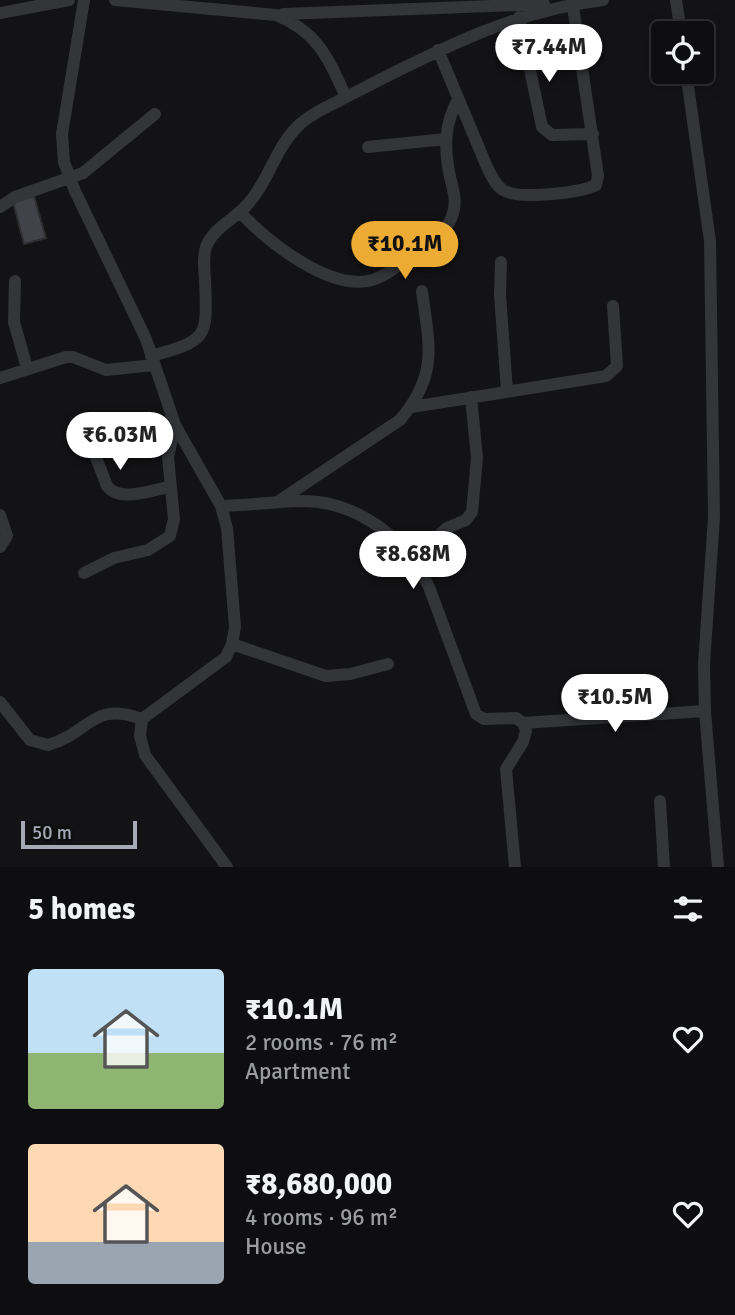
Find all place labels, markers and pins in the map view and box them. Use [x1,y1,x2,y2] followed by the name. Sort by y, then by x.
[492,24,606,84] pin: ₹7.44M
[348,222,462,281] pin: ₹10.1M
[63,412,177,472] pin: ₹6.03M
[356,532,470,591] pin: ₹8.68M
[558,674,672,734] pin: ₹10.5M

